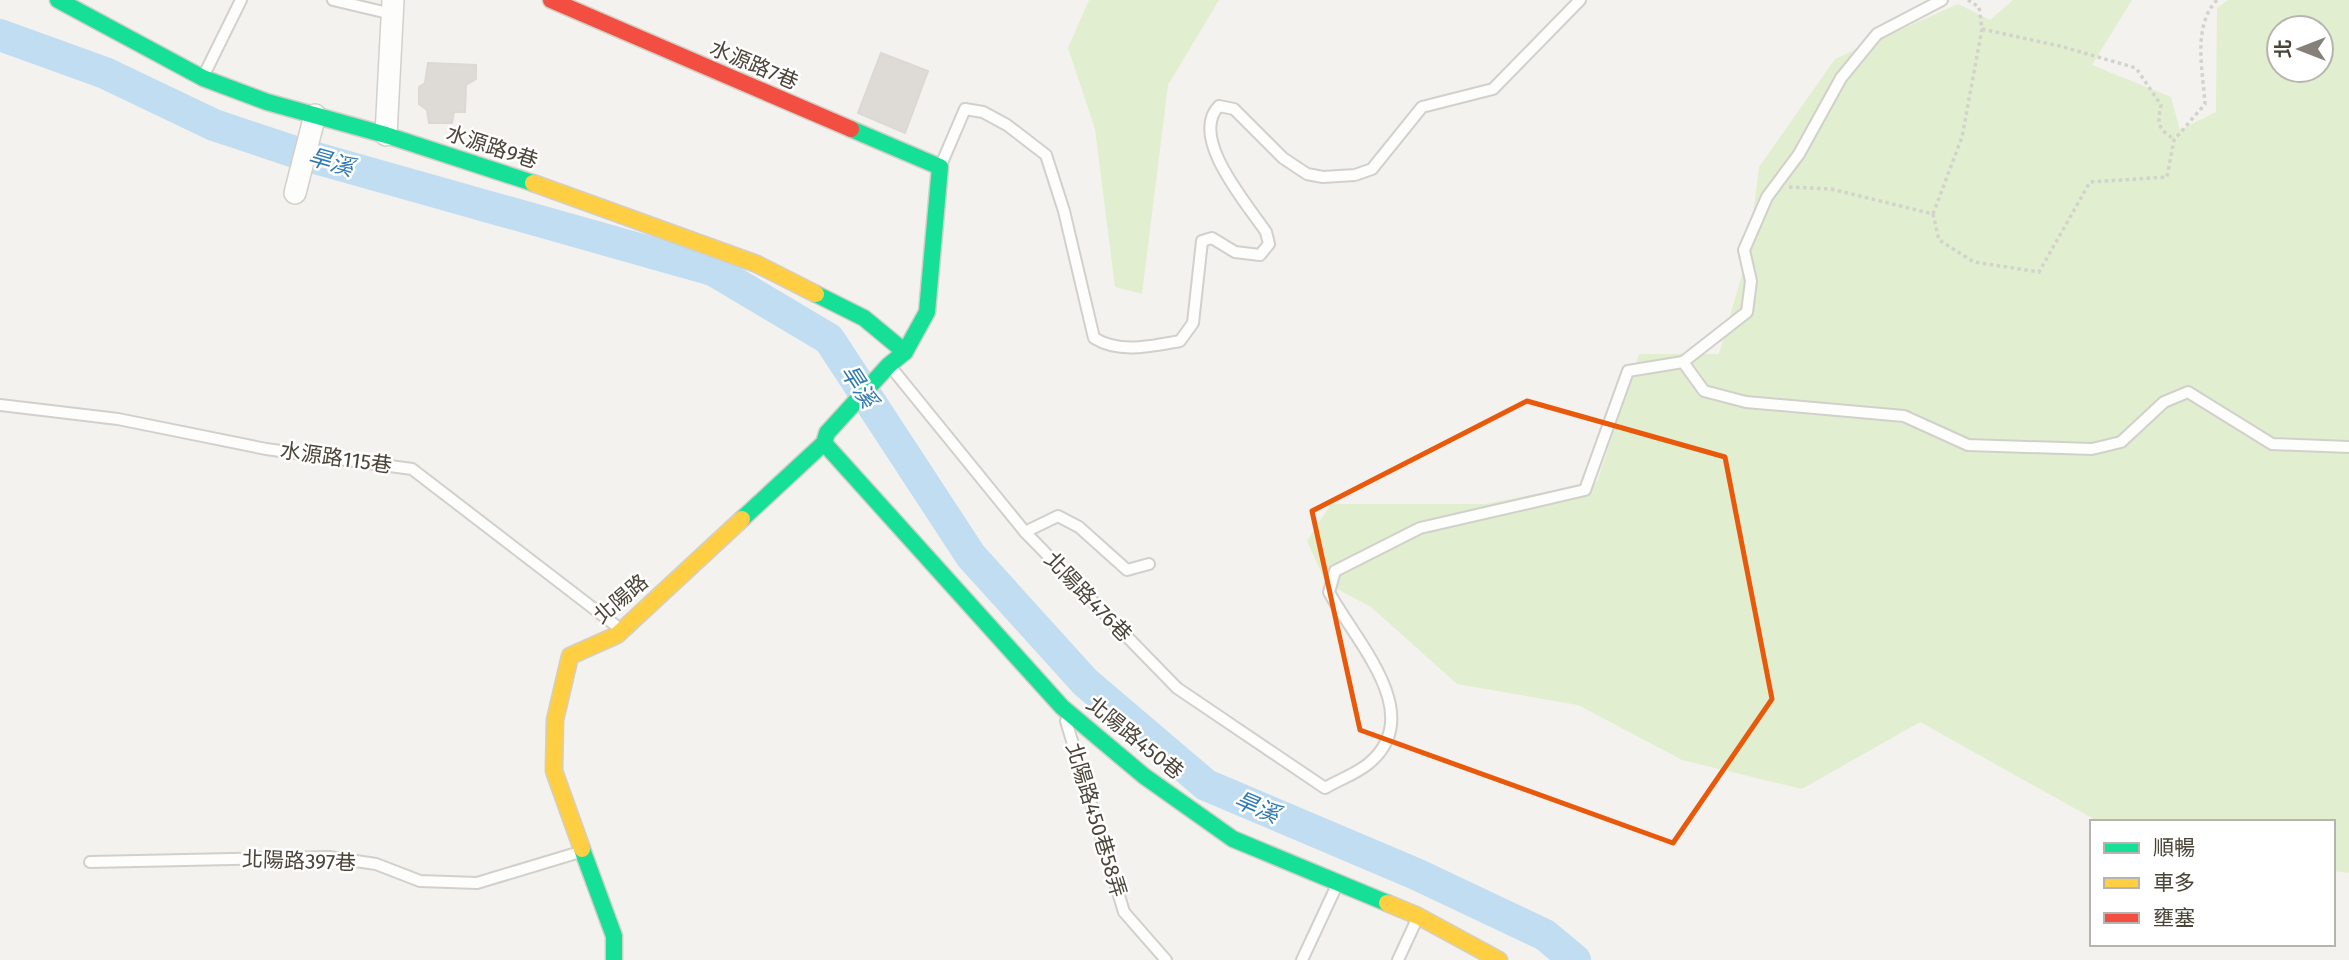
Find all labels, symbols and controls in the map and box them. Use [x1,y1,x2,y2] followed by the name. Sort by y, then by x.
[2265,14,2335,84] north arrow
[706,35,802,95] street label: 水源路7巷
[2272,39,2295,59] text: 北
[443,120,541,174] street label: 水源路9巷
[305,142,360,183] water label: 旱溪
[835,359,885,415] water label: 旱溪
[279,437,393,479] street label: 水源路115巷
[1039,547,1137,647] street label: 北陽路476巷
[589,569,653,629] street label: 北陽路
[1081,691,1189,785] street label: 北陽路450巷
[1060,740,1132,900] street label: 北陽路450巷58弄
[1230,785,1286,830] water label: 旱溪
[2090,820,2335,946] legend
[2153,835,2195,861] text: 順暢
[241,846,357,876] street label: 北陽路397巷
[2153,870,2195,896] text: 車多
[2153,905,2195,931] text: 壅塞

